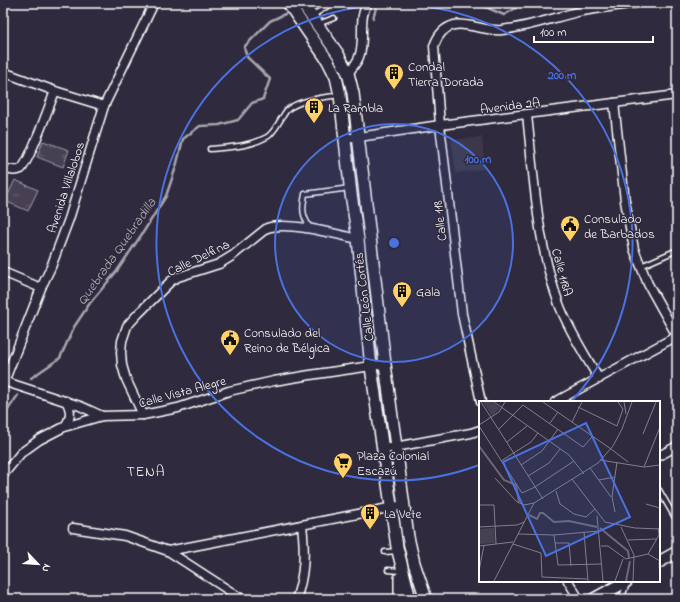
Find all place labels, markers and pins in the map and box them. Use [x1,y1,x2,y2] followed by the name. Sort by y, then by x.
[408,58,484,92] place label: Condal Tierra Dorada
[383,62,405,90] building icon: Condal Tierra Dorada
[303,96,325,124] building icon: La Rambla
[328,99,383,118] place label: La Rambla
[584,210,655,244] place label: Consulado de Barbados
[559,214,581,242] public building icon: Consulado de Barbados
[387,236,401,250] centre of rings
[391,280,413,308] building icon: Gala
[416,283,440,302] place label: Gala
[244,324,330,359] place label: Consulado del Reino de Bélgica
[219,328,241,356] public building icon: Consulado del Reino de Bélgica
[357,447,429,481] place label: Plaza Colonial Escazú
[332,451,354,479] supermarket icon: Plaza Colonial Escazú
[359,502,381,530] building icon: La Vete
[384,505,421,524] place label: La Vete

